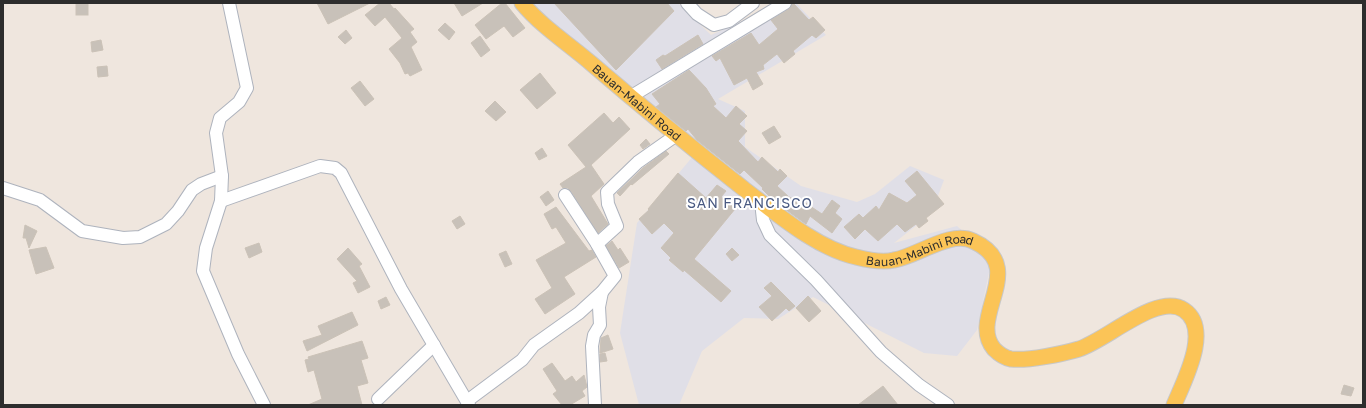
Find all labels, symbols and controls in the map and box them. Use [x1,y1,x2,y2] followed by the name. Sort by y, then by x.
[590,60,685,143] street label: Bauan-Mabini Road
[687,194,813,211] district label: SAN FRANCISCO
[865,231,976,269] street label: Bauan-Mabini Road

